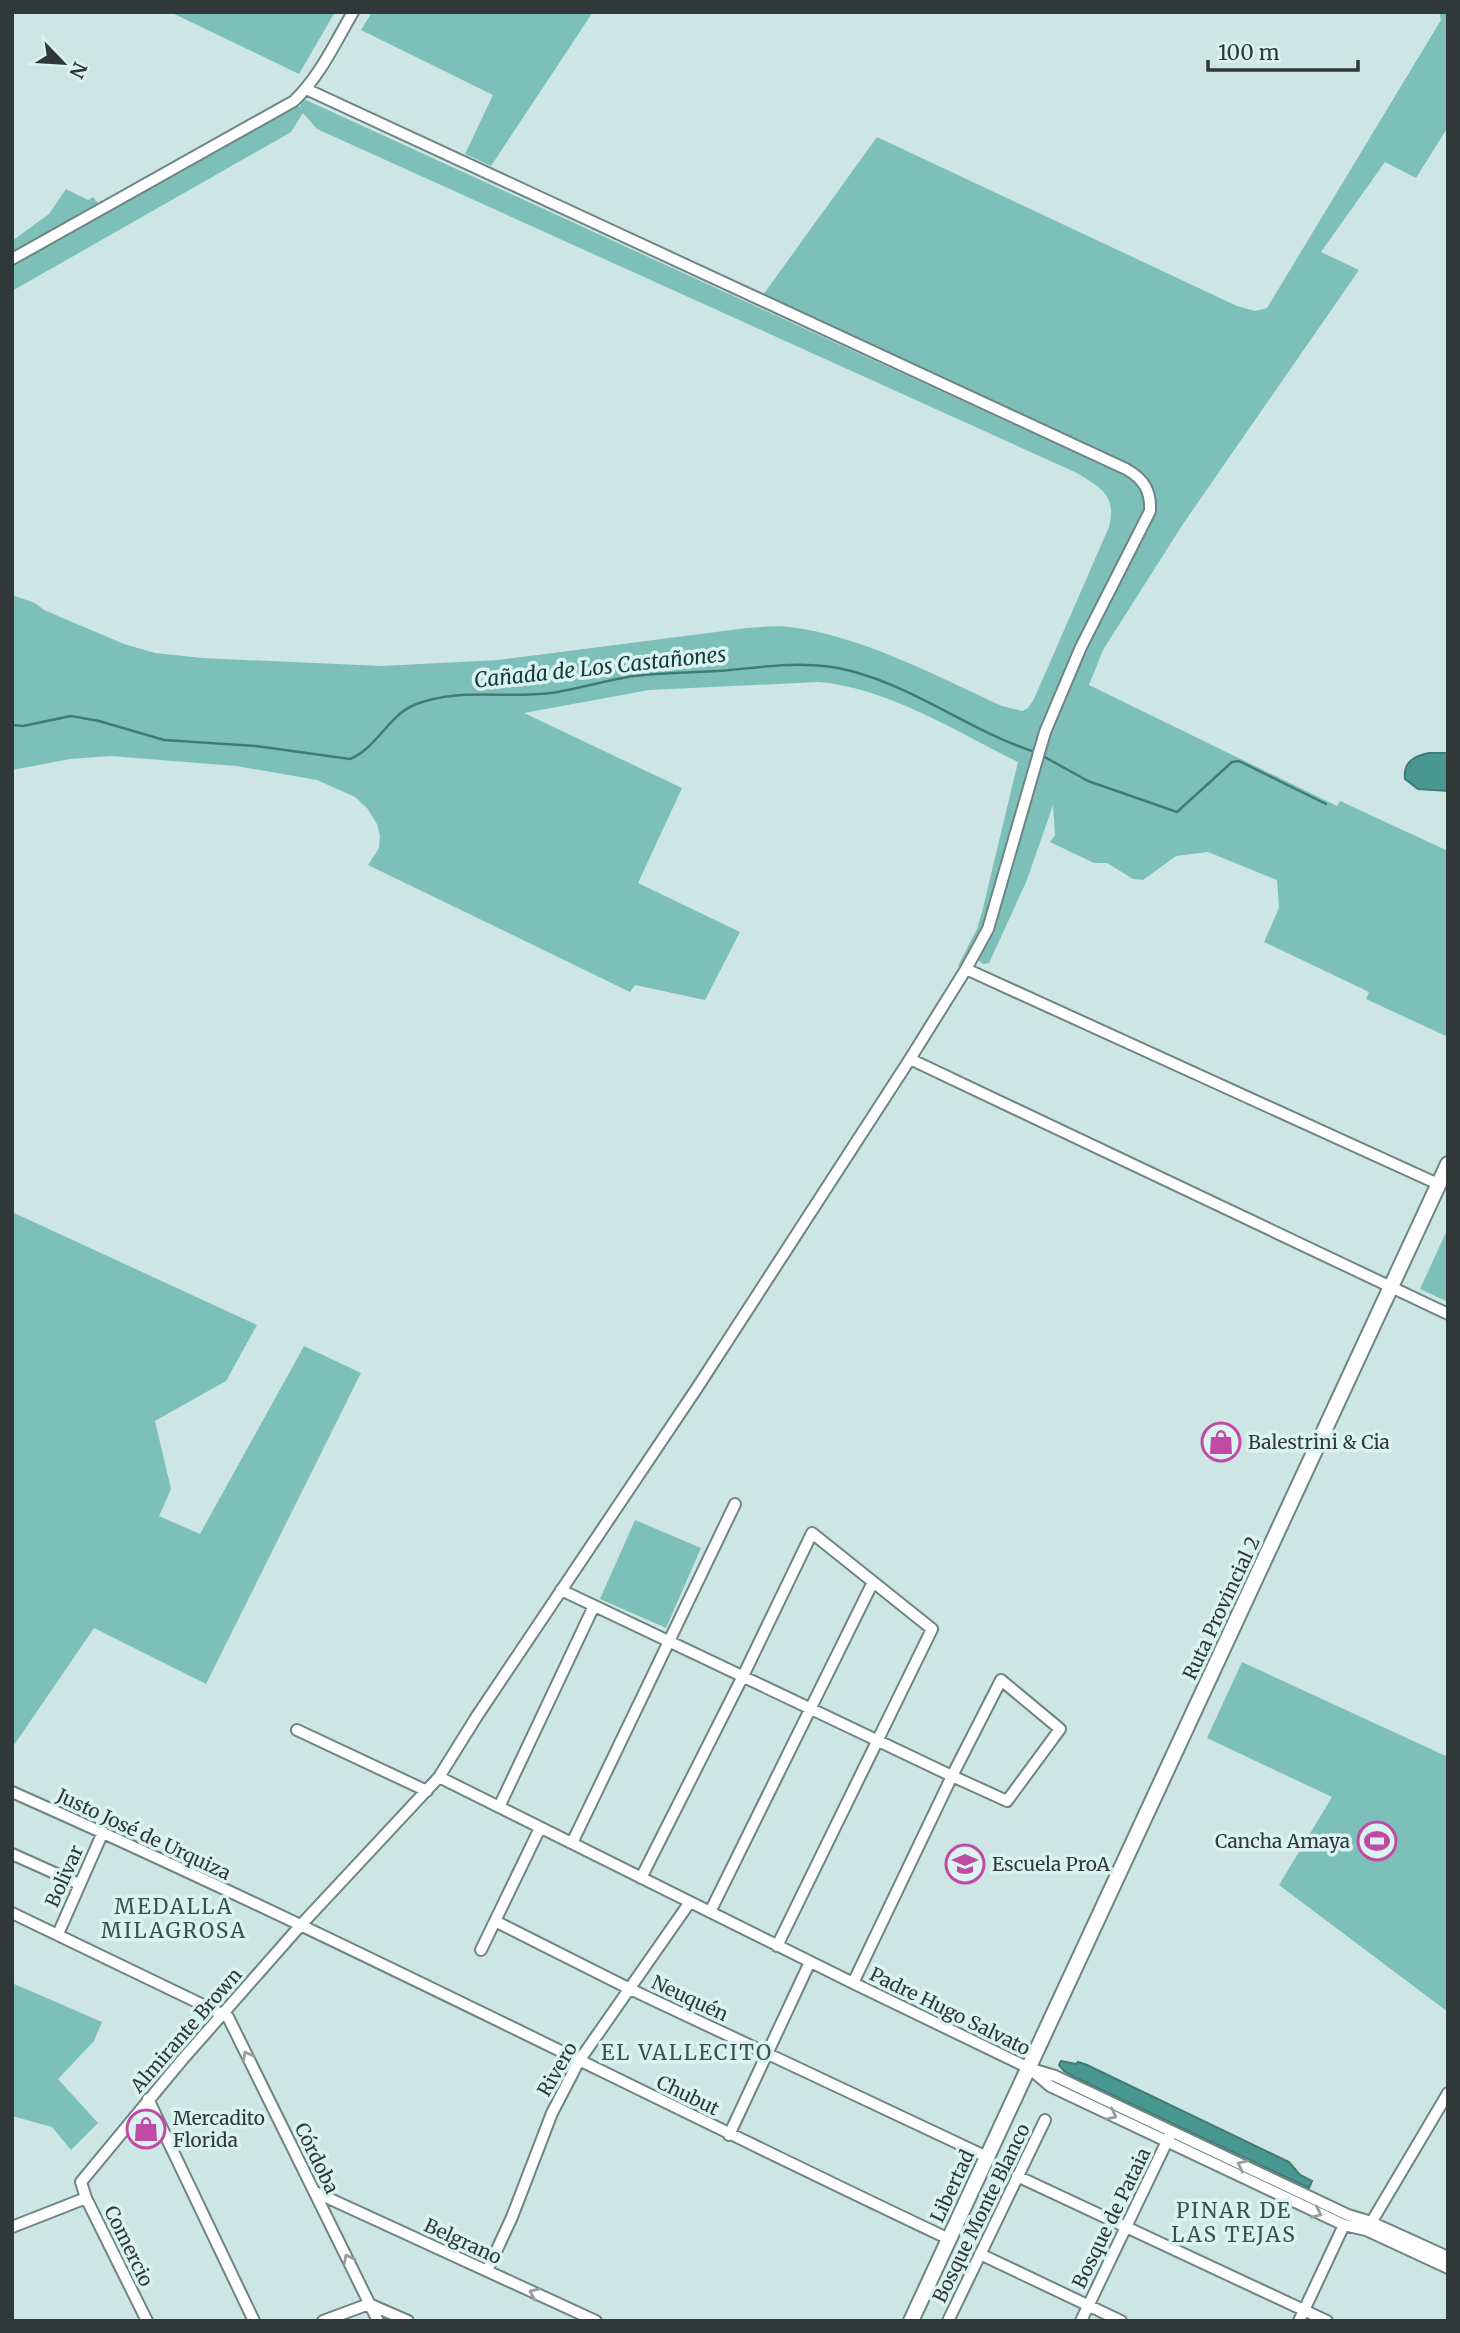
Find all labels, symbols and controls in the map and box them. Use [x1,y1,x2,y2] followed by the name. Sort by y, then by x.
[28,28,98,98] north arrow
[1208,28,1358,72] scale bar
[1218,39,1280,66] text: 100 m
[64,58,92,82] text: N
[473,640,728,694] water label: Cañada de Los Castañones
[1200,1421,1242,1463] shop icon: Balestrini & Cia
[1248,1430,1390,1454] place label: Balestrini & Cia
[1177,1533,1265,1683] street label: Ruta Provincial 2
[52,1783,235,1885] street label: Justo José de Urquiza
[1356,1820,1398,1862] sports icon: Cancha Amaya
[1215,1829,1350,1853] place label: Cancha Amaya
[40,1841,88,1911] street label: Bolivar
[944,1843,986,1885] school or university icon: Escuela ProA
[992,1852,1111,1876] place label: Escuela ProA
[101,1893,247,1944] district label: MEDALLA MILAGROSA
[125,1962,247,2098] street label: Almirante Brown
[866,1962,1034,2060] street label: Padre Hugo Salvato
[648,1970,733,2026] street label: Neuquén
[532,2038,582,2100] street label: Rivero
[601,2039,773,2066] district label: EL VALLECITO
[241,2050,255,2063] one-way arrow
[653,2070,724,2121] street label: Chubut
[173,2106,265,2152] place label: Mercadito Florida
[1105,2107,1117,2121] one-way arrow
[125,2108,167,2150] shop icon: Mercadito Florida
[290,2119,344,2197] street label: Córdoba
[927,2119,1035,2307] street label: Bosque Monte Blanco
[1067,2144,1155,2292] street label: Bosque de Pataia
[925,2146,979,2226] street label: Libertad
[1237,2159,1249,2173] one-way arrow
[1171,2197,1297,2248] district label: PINAR DE LAS TEJAS
[99,2202,159,2290] street label: Comercio
[1310,2204,1323,2218] one-way arrow
[420,2213,506,2269] street label: Belgrano
[342,2254,356,2266] one-way arrow
[529,2287,541,2301] one-way arrow

